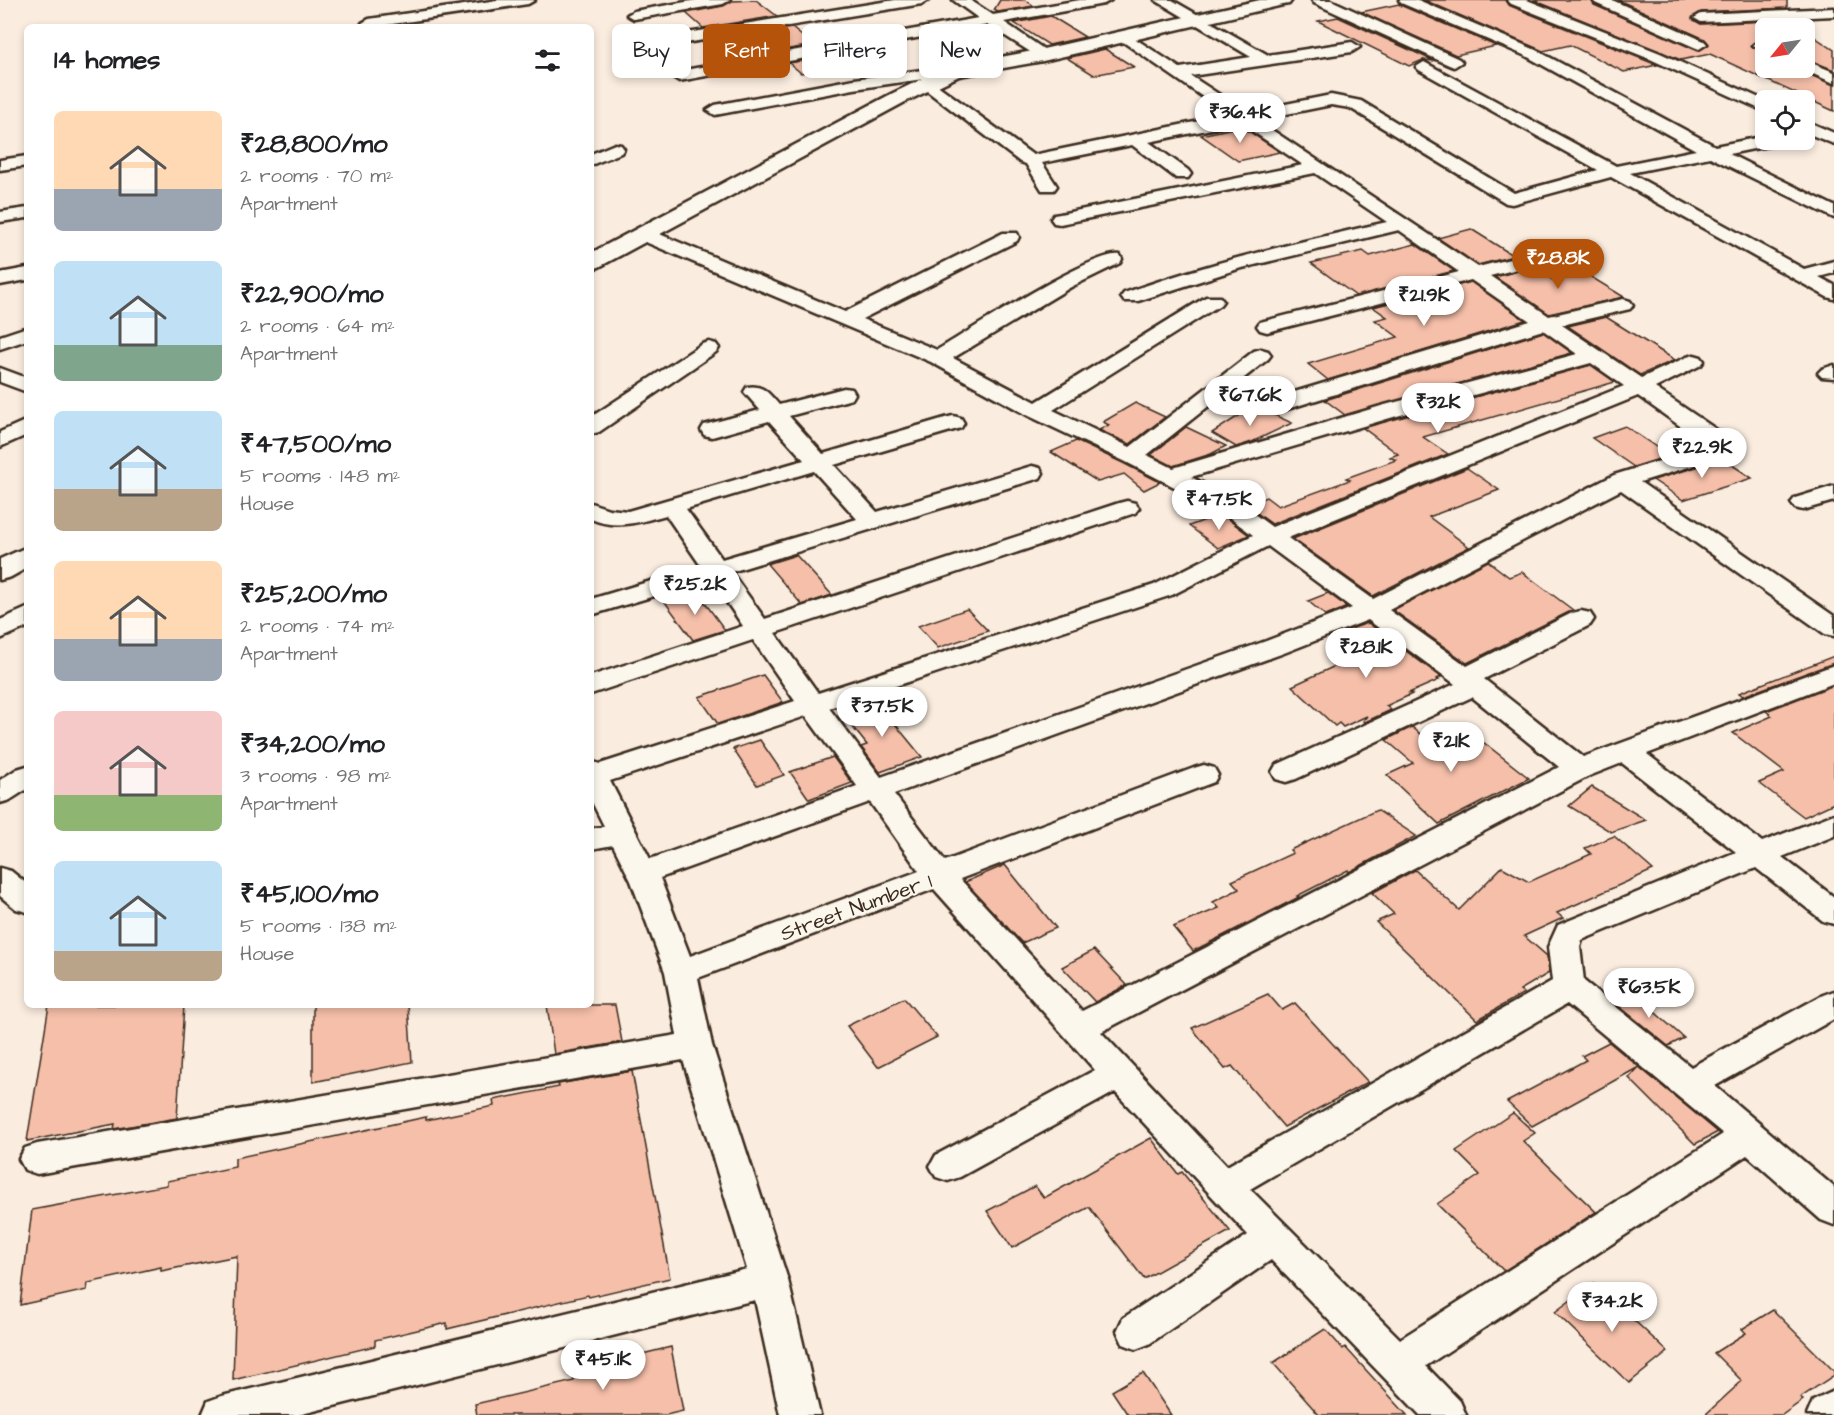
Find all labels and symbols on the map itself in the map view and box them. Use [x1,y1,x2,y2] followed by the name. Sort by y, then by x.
[1755,18,1815,78] north arrow
[1191,93,1289,144] pin: ₹36.4K
[1509,239,1607,290] pin: ₹28.8K
[1375,276,1473,327] pin: ₹21.9K
[1201,376,1299,427] pin: ₹67.6K
[1402,383,1474,434] pin: ₹32K
[1653,428,1751,479] pin: ₹22.9K
[1170,480,1268,531] pin: ₹47.5K
[646,565,744,616] pin: ₹25.2K
[1317,628,1415,679] pin: ₹28.1K
[833,687,931,738] pin: ₹37.5K
[1415,722,1487,773] pin: ₹21K
[776,867,936,948] street label: Street Number 1
[1600,968,1698,1019] pin: ₹63.5K
[1563,1282,1661,1333] pin: ₹34.2K
[554,1340,652,1391] pin: ₹45.1K

